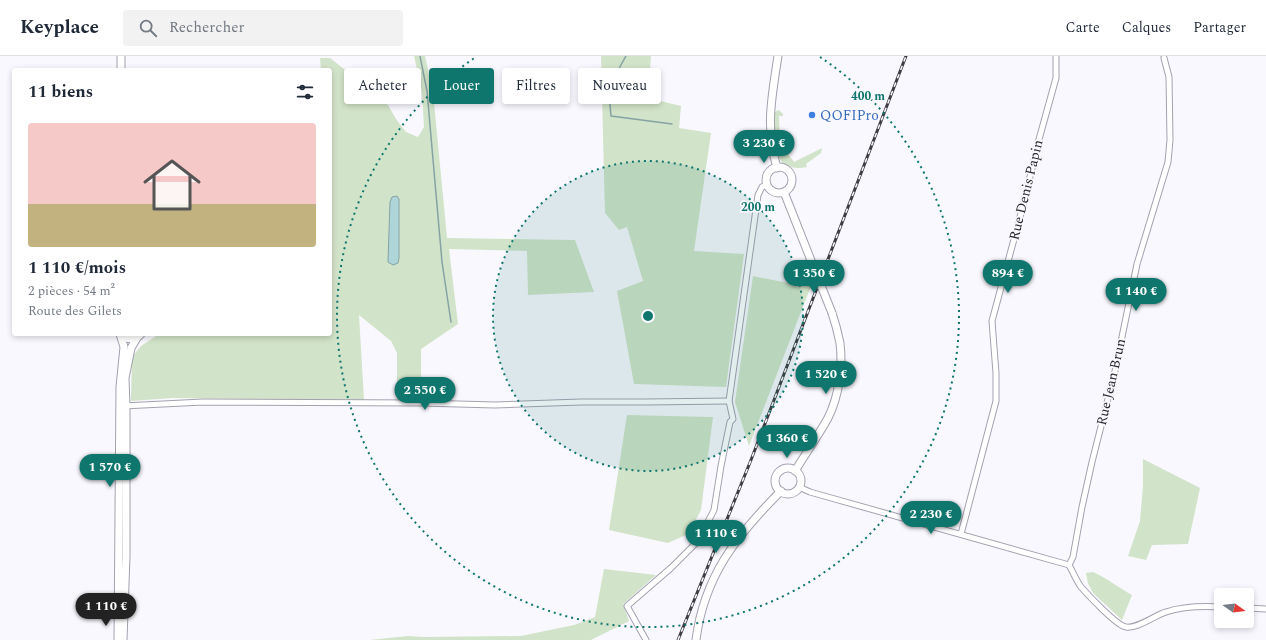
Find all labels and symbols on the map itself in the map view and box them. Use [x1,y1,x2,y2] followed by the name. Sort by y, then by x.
[851,87,885,106] text: 400 m
[820,105,879,126] place label: QOFIPro
[807,110,817,120] marker: QOFIPro
[727,130,801,164] pin: 3 230 €
[1003,137,1049,243] street label: Rue Denis Papin
[741,198,775,217] text: 200 m
[777,260,851,294] pin: 1 350 €
[980,260,1036,294] pin: 894 €
[1099,278,1173,312] pin: 1 140 €
[641,309,655,323] centre of rings
[1091,336,1131,428] street label: Rue Jean Brun
[789,361,863,395] pin: 1 520 €
[388,377,462,411] pin: 2 550 €
[750,425,824,459] pin: 1 360 €
[73,454,147,488] pin: 1 570 €
[894,501,968,535] pin: 2 230 €
[679,520,753,554] pin: 1 110 €
[1214,588,1254,628] north arrow
[69,593,143,627] pin: 1 110 €

